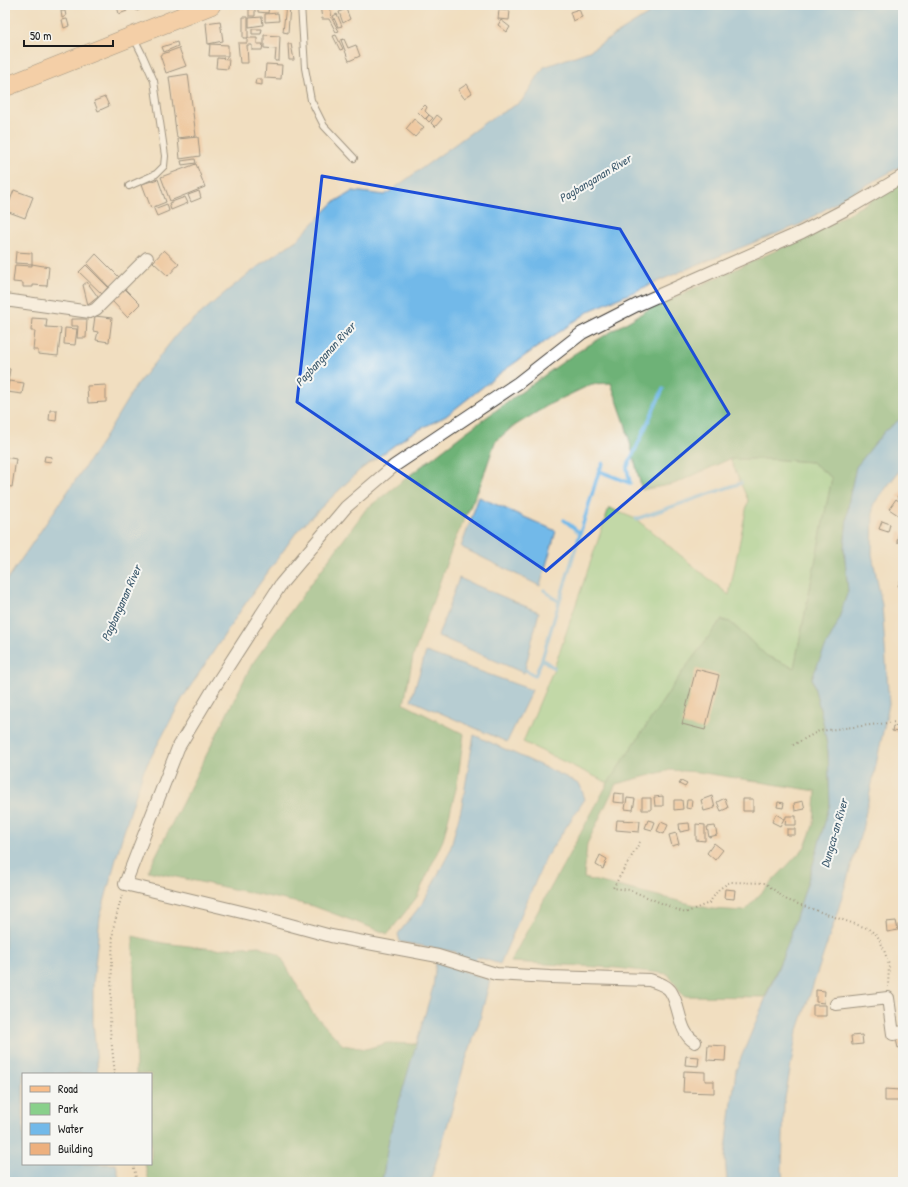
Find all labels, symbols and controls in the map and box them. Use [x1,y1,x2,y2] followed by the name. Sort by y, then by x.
[24,22,113,48] scale bar
[30,27,51,44] text: 50 m
[556,149,636,206] water label: Pagbanganan River
[291,317,360,390] water label: Pagbanganan River
[97,561,146,644] water label: Pagbanganan River
[816,795,852,869] water label: Dungca-an River
[22,1073,152,1165] legend
[58,1080,78,1097] text: Road
[58,1100,78,1117] text: Park
[58,1120,84,1137] text: Water
[58,1140,93,1157] text: Building

